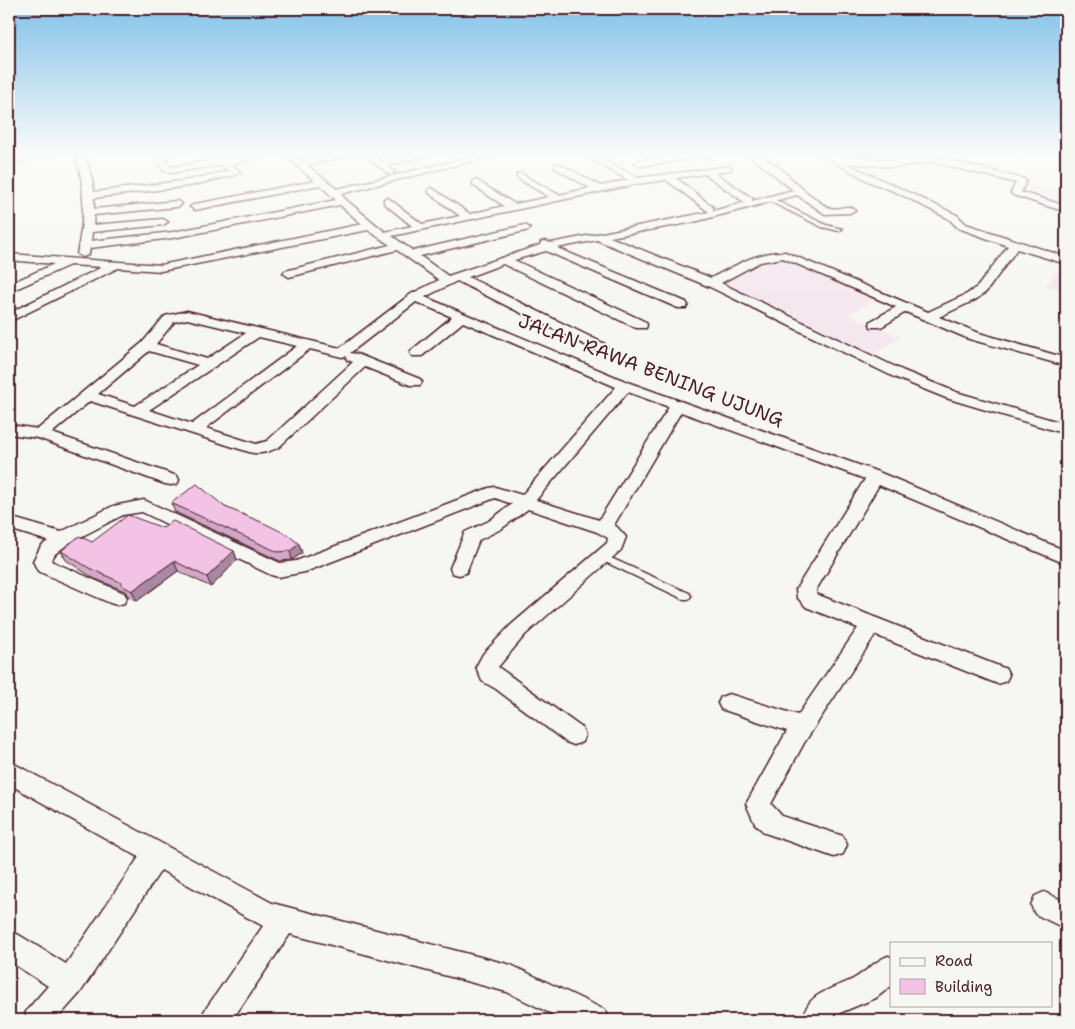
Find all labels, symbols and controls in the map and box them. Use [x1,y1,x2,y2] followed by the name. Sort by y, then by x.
[515,308,787,432] street label: JALAN RAWA BENING UJUNG
[890,942,1052,1006] legend
[935,951,973,971] text: Road
[935,977,992,997] text: Building

